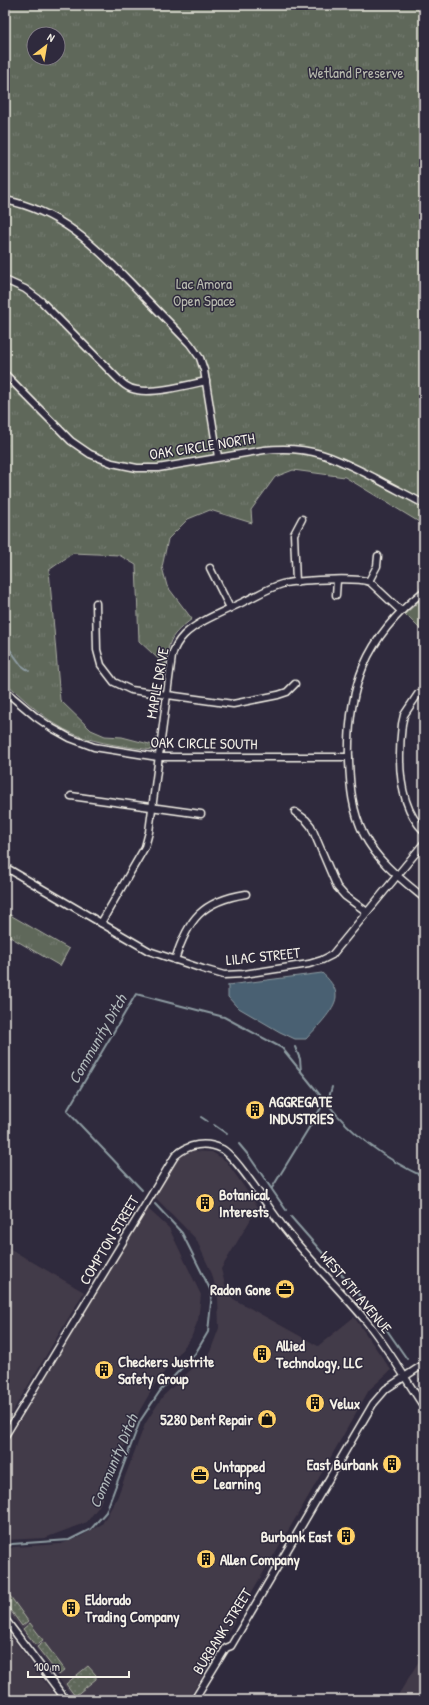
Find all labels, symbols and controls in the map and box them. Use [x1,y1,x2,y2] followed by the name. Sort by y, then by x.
[26,26,66,66] north arrow
[45,30,57,45] text: N
[309,62,403,83] park label: Wetland Preserve
[173,273,235,311] park label: Lac Amora Open Space
[148,427,256,465] street label: OAK CIRCLE NORTH
[140,646,174,720] street label: MAPLE DRIVE
[150,732,258,754] street label: OAK CIRCLE SOUTH
[225,942,302,970] street label: LILAC STREET
[63,989,132,1088] water label: Community Ditch
[269,1091,334,1129] place label: AGGREGATE INDUSTRIES
[244,1099,266,1121] building icon: AGGREGATE INDUSTRIES
[219,1184,271,1222] place label: Botanical Interests
[74,1191,144,1288] street label: COMPTON STREET
[194,1192,216,1214] building icon: Botanical Interests
[315,1246,397,1338] street label: WEST 6TH AVENUE
[274,1278,296,1300] office icon: Radon Gone
[210,1279,271,1300] place label: Radon Gone
[275,1335,363,1374] place label: Allied Technology, LLC
[251,1343,273,1365] building icon: Allied Technology, LLC
[118,1351,214,1390] place label: Checkers Justrite Safety Group
[93,1359,115,1381] building icon: Checkers Justrite Safety Group
[304,1392,326,1414] building icon: Velux
[329,1393,360,1414] place label: Velux
[256,1408,278,1430] shop icon: 5280 Dent Repair
[160,1409,253,1431] place label: 5280 Dent Repair
[83,1410,143,1511] water label: Community Ditch
[381,1453,403,1475] building icon: East Burbank
[307,1454,379,1475] place label: East Burbank
[214,1456,265,1495] place label: Untapped Learning
[189,1464,211,1486] office icon: Untapped Learning
[335,1525,357,1547] building icon: Burbank East
[261,1526,333,1547] place label: Burbank East
[195,1548,217,1570] building icon: Allen Company
[220,1549,301,1571] place label: Allen Company
[187,1583,257,1678] street label: BURBANK STREET
[84,1589,180,1628] place label: Eldorado Trading Company
[60,1597,82,1619] building icon: Eldorado Trading Company
[28,1653,129,1679] scale bar
[34,1658,60,1675] text: 100 m

